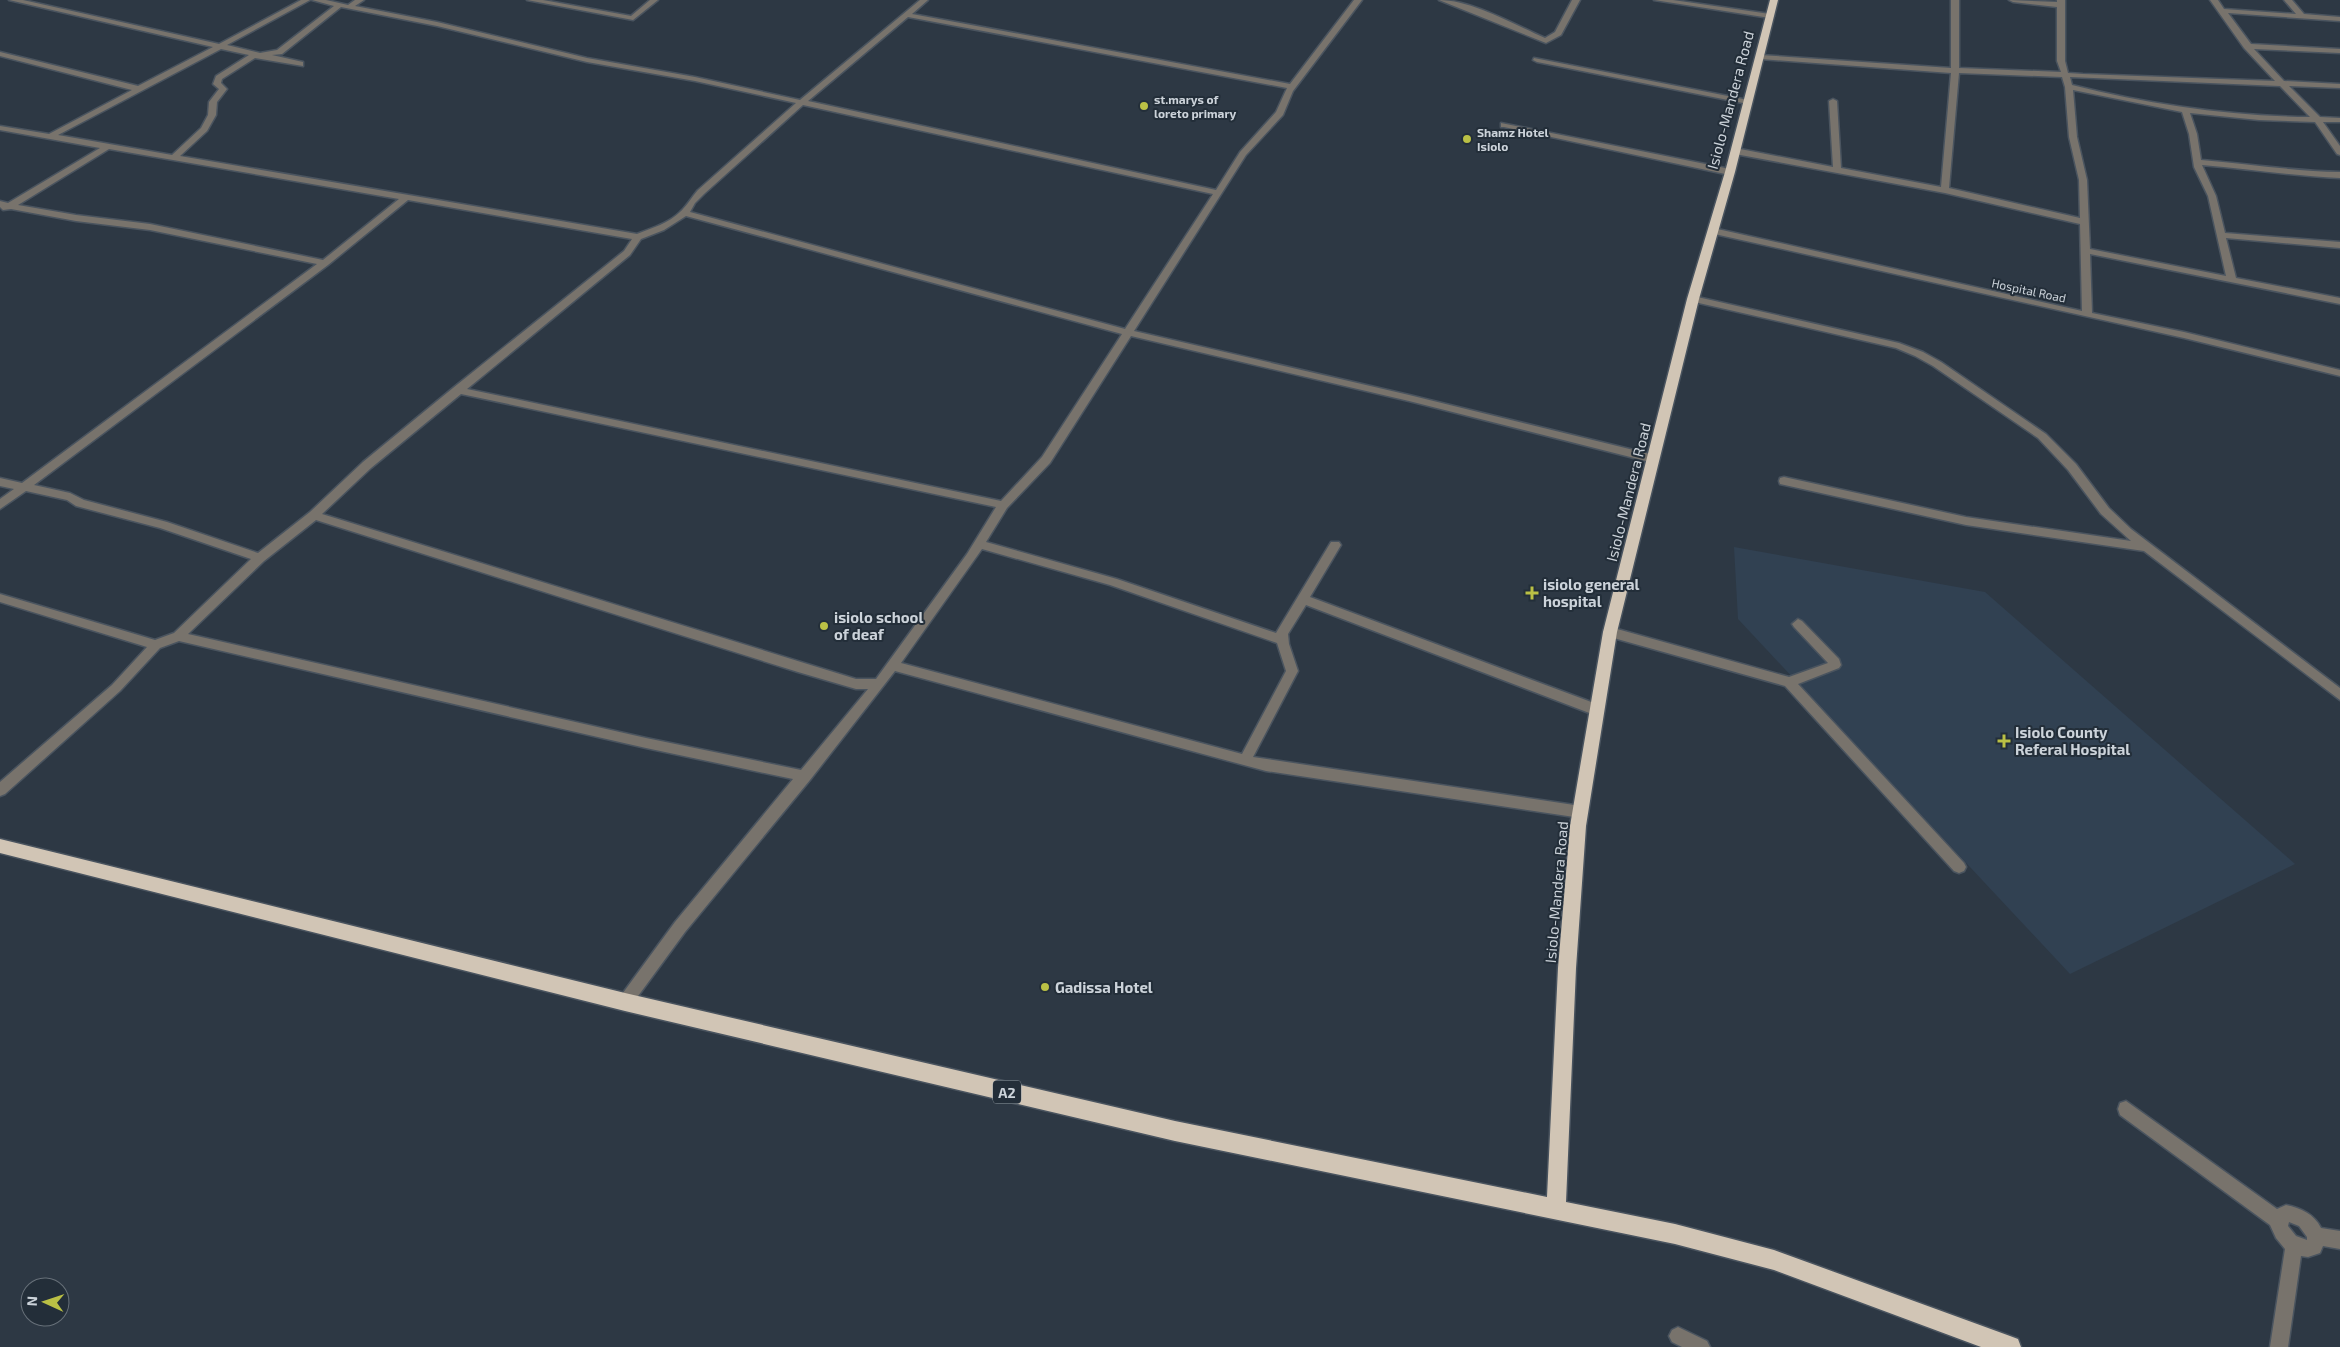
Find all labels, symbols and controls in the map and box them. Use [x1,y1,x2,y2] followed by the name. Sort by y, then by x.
[1703,29,1757,171] street label: Isiolo-Mandera Road
[1154,92,1237,121] place label: st.marys of loreto primary
[1138,100,1150,112] marker: st.marys of loreto primary
[1477,125,1549,153] place label: Shamz Hotel Isiolo
[1461,133,1473,145] marker: Shamz Hotel Isiolo
[1991,275,2067,305] street label: Hospital Road
[1602,421,1654,563] street label: Isiolo-Mandera Road
[1543,575,1640,610] place label: isiolo general hospital
[1525,586,1539,600] marker: isiolo general hospital
[834,608,923,643] place label: isiolo school of deaf
[818,620,830,632] marker: isiolo school of deaf
[2015,723,2130,758] place label: Isiolo County Referal Hospital
[1997,734,2011,748] marker: Isiolo County Referal Hospital
[1541,820,1571,964] street label: Isiolo-Mandera Road
[1055,978,1153,996] place label: Gadissa Hotel
[1039,981,1051,993] marker: Gadissa Hotel
[993,1080,1021,1104] road number: A2
[20,1277,70,1327] north arrow
[23,1296,40,1307] text: N

